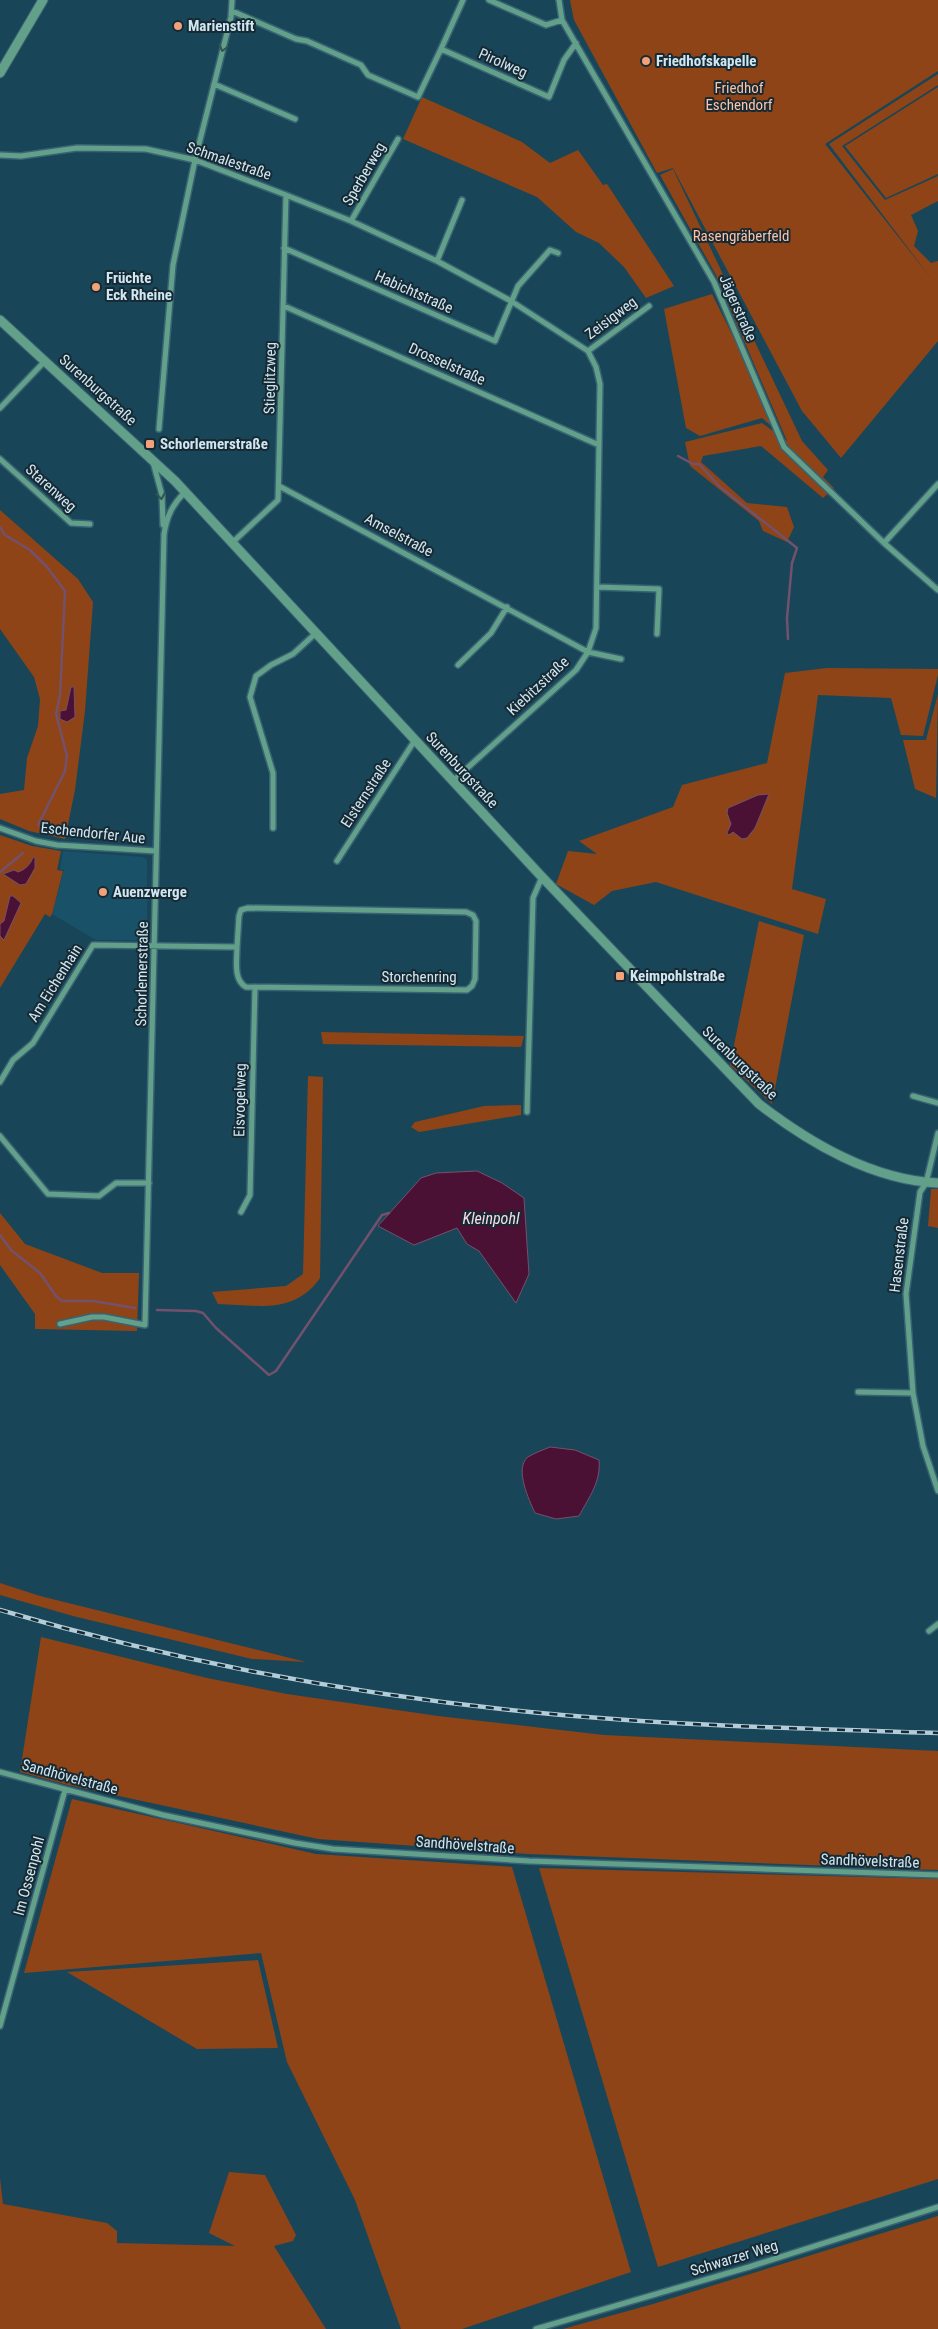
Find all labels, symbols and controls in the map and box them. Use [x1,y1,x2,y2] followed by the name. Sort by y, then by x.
[188,17,255,35] place label: Marienstift
[172,20,184,32] marker: Marienstift
[219,43,229,51] one-way arrow
[476,44,530,82] street label: Pirolweg
[656,52,756,70] place label: Friedhofskapelle
[640,55,652,67] marker: Friedhofskapelle
[705,79,773,114] park label: Friedhof Eschendorf
[184,138,274,184] street label: Schmalestraße
[339,139,389,209] street label: Sperberweg
[693,227,789,245] park label: Rasengräberfeld
[372,267,456,317] street label: Habichtstraße
[106,269,172,304] place label: Früchte Eck Rheine
[715,272,761,344] street label: Jägerstraße
[90,281,102,293] marker: Früchte Eck Rheine
[582,293,640,343] street label: Zeisigweg
[406,339,488,389] street label: Drosselstraße
[260,342,280,414] street label: Stieglitzweg
[56,351,140,429] street label: Surenburgstraße
[160,435,268,453] place label: Schorlemerstraße
[144,438,156,450] marker: Schorlemerstraße
[22,460,80,516] street label: Starenweg
[156,492,166,500] one-way arrow
[362,509,436,561] street label: Amselstraße
[503,653,573,719] street label: Kiebitzstraße
[422,728,502,812] street label: Surenburgstraße
[337,755,395,831] street label: Elsternstraße
[40,819,146,847] street label: Eschendorfer Aue
[113,883,187,901] place label: Auenzwerge
[97,886,109,898] marker: Auenzwerge
[132,921,152,1027] street label: Schorlemerstraße
[24,941,86,1025] street label: Am Eichenhain
[630,967,725,985] place label: Keimpohlstraße
[381,968,457,986] street label: Storchenring
[614,970,626,982] marker: Keimpohlstraße
[699,1023,781,1103] street label: Surenburgstraße
[230,1063,250,1137] street label: Eisvogelweg
[463,1209,520,1228] water label: Kleinpohl
[885,1217,913,1293] street label: Hasenstraße
[20,1756,120,1798] street label: Sandhövelstraße
[415,1833,515,1857] street label: Sandhövelstraße
[10,1835,48,1917] street label: Im Ossenpohl
[820,1850,920,1872] street label: Sandhövelstraße
[688,2236,780,2280] street label: Schwarzer Weg

